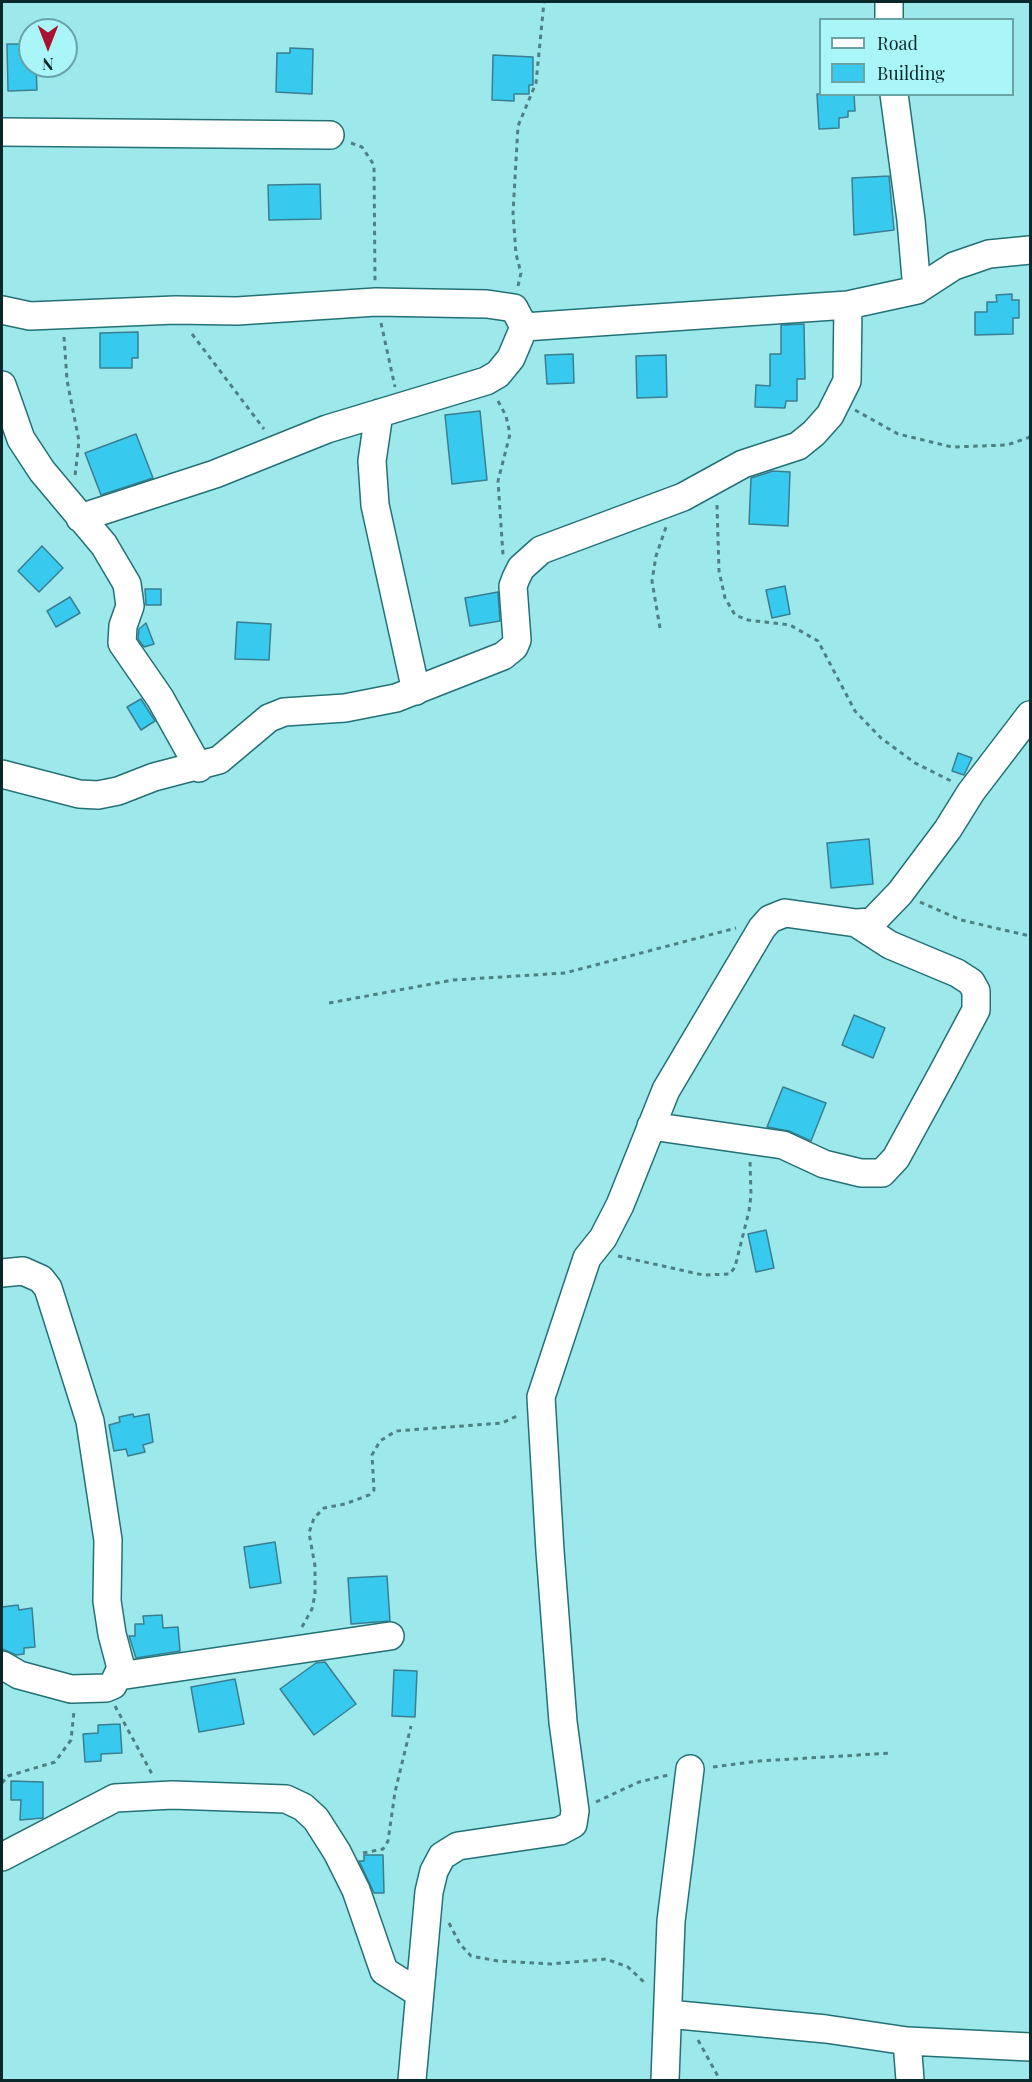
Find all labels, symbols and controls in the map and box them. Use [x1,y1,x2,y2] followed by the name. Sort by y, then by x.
[18,18,78,78] north arrow
[819,18,1014,96] legend
[877,31,918,55] text: Road
[42,54,54,75] text: N
[877,61,945,85] text: Building

